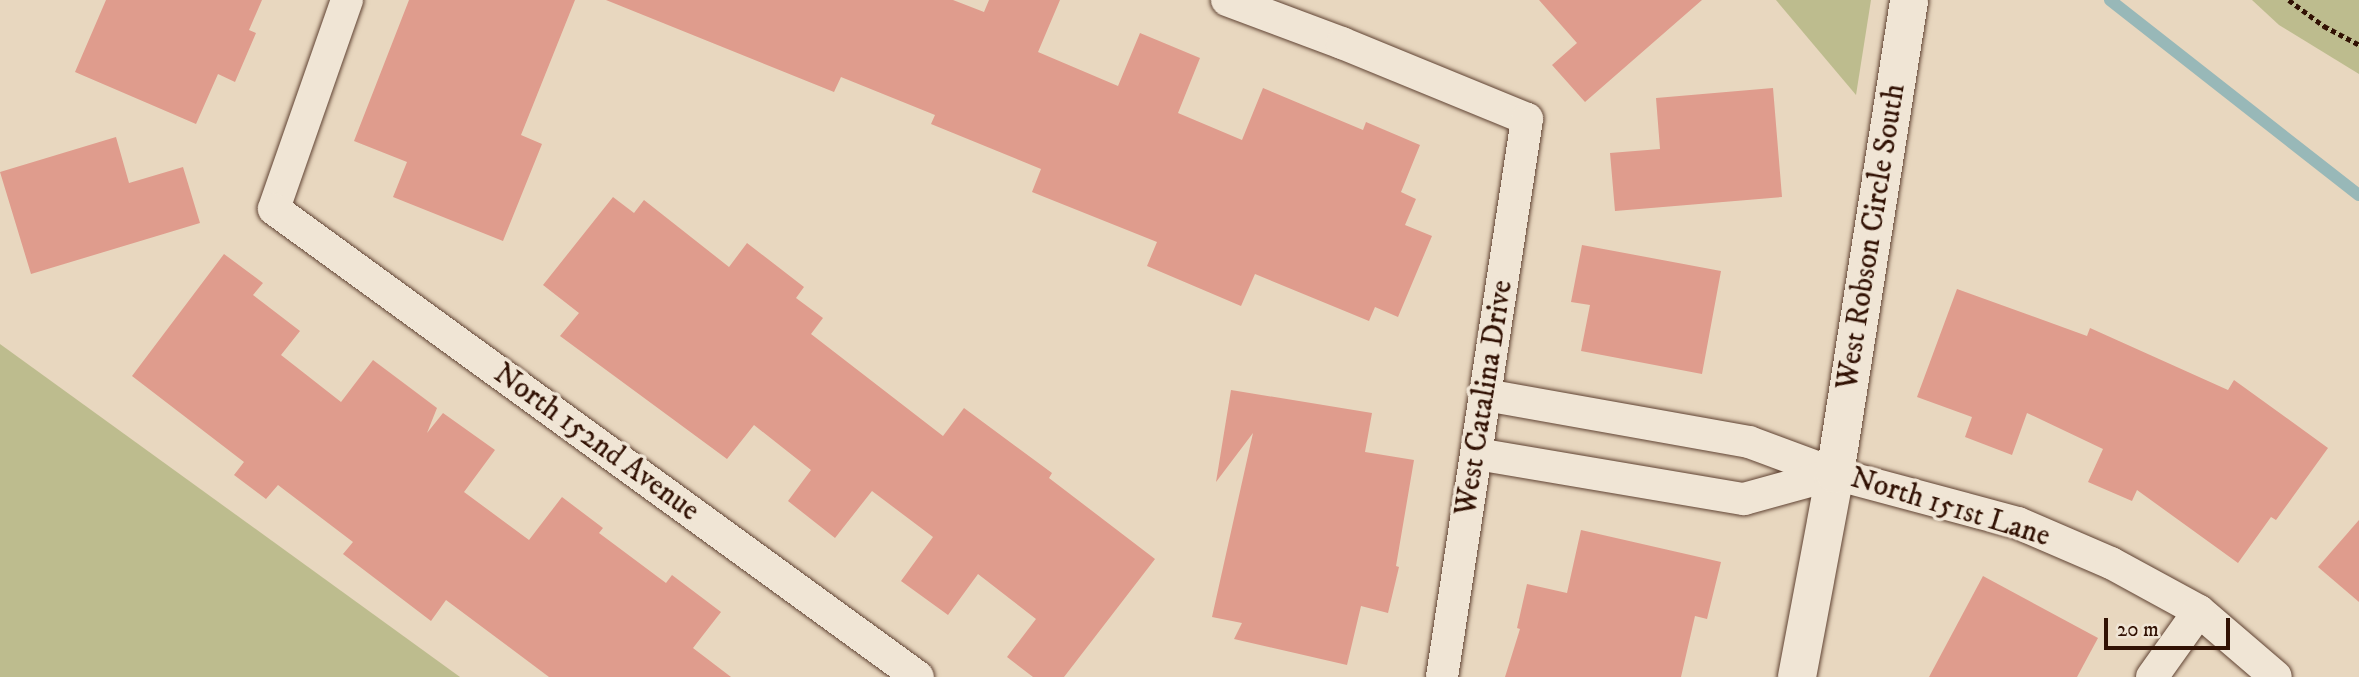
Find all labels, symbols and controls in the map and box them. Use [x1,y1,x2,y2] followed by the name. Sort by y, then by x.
[1830,82,1914,392] street label: West Robson Circle South
[1449,278,1521,518] street label: West Catalina Drive
[486,356,706,530] street label: North 152nd Avenue
[1846,461,2054,555] street label: North 151st Lane
[2107,604,2233,648] scale bar
[2117,617,2159,643] text: 20 m

